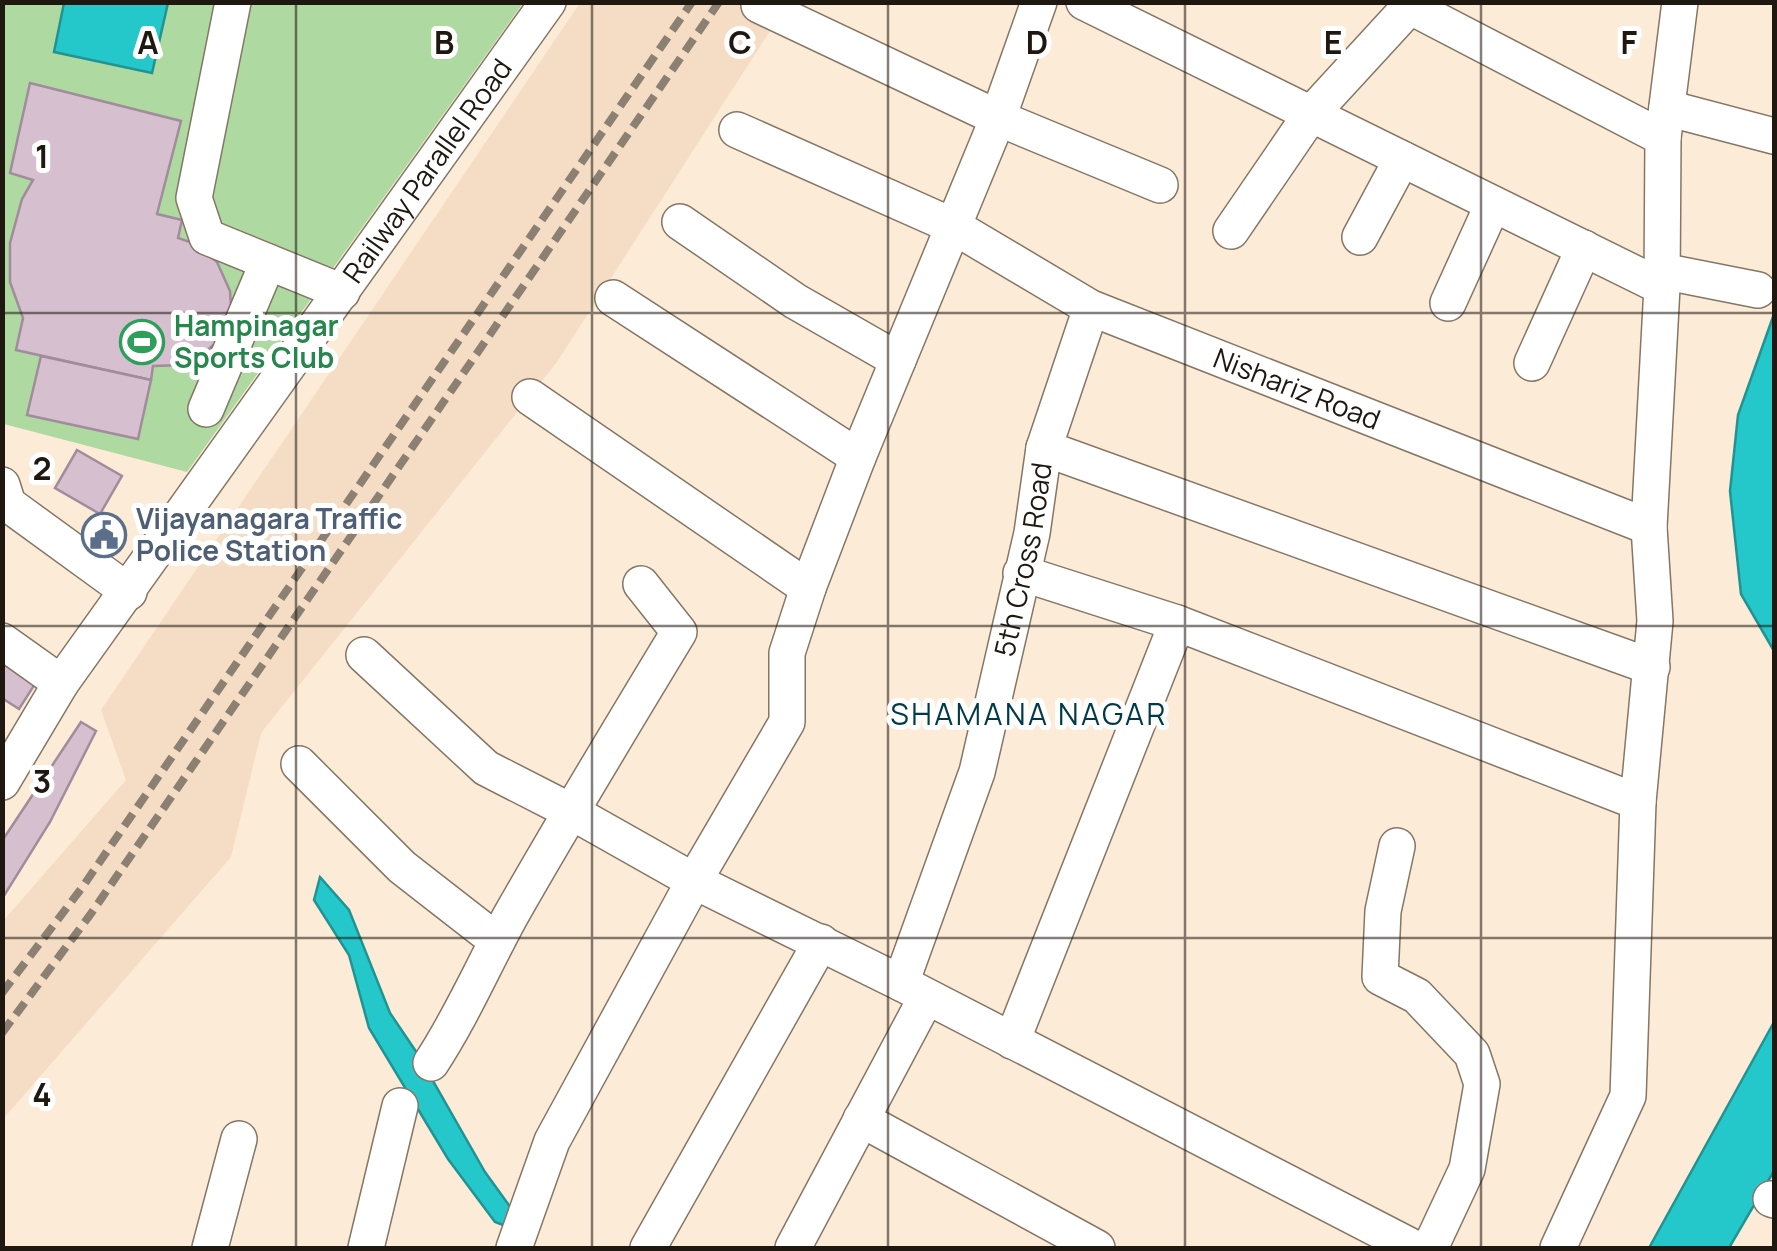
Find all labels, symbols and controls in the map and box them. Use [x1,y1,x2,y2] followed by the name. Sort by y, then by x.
[137,20,159,64] text: A
[434,20,454,64] text: B
[728,20,752,64] text: C
[1026,20,1048,64] text: D
[1324,20,1342,64] text: E
[1621,20,1638,64] text: F
[333,51,520,290] street label: Railway Parallel Road
[35,134,49,178] text: 1
[174,306,339,376] place label: Hampinagar Sports Club
[119,319,165,365] sports icon: Hampinagar Sports Club
[1208,338,1386,438] street label: Nishariz Road
[32,446,52,490] text: 2
[984,460,1060,660] street label: 5th Cross Road
[136,499,402,569] place label: Vijayanagara Traffic Police Station
[81,512,127,558] public building icon: Vijayanagara Traffic Police Station
[890,693,1168,734] district label: SHAMANA NAGAR
[33,759,51,803] text: 3
[32,1072,52,1116] text: 4

